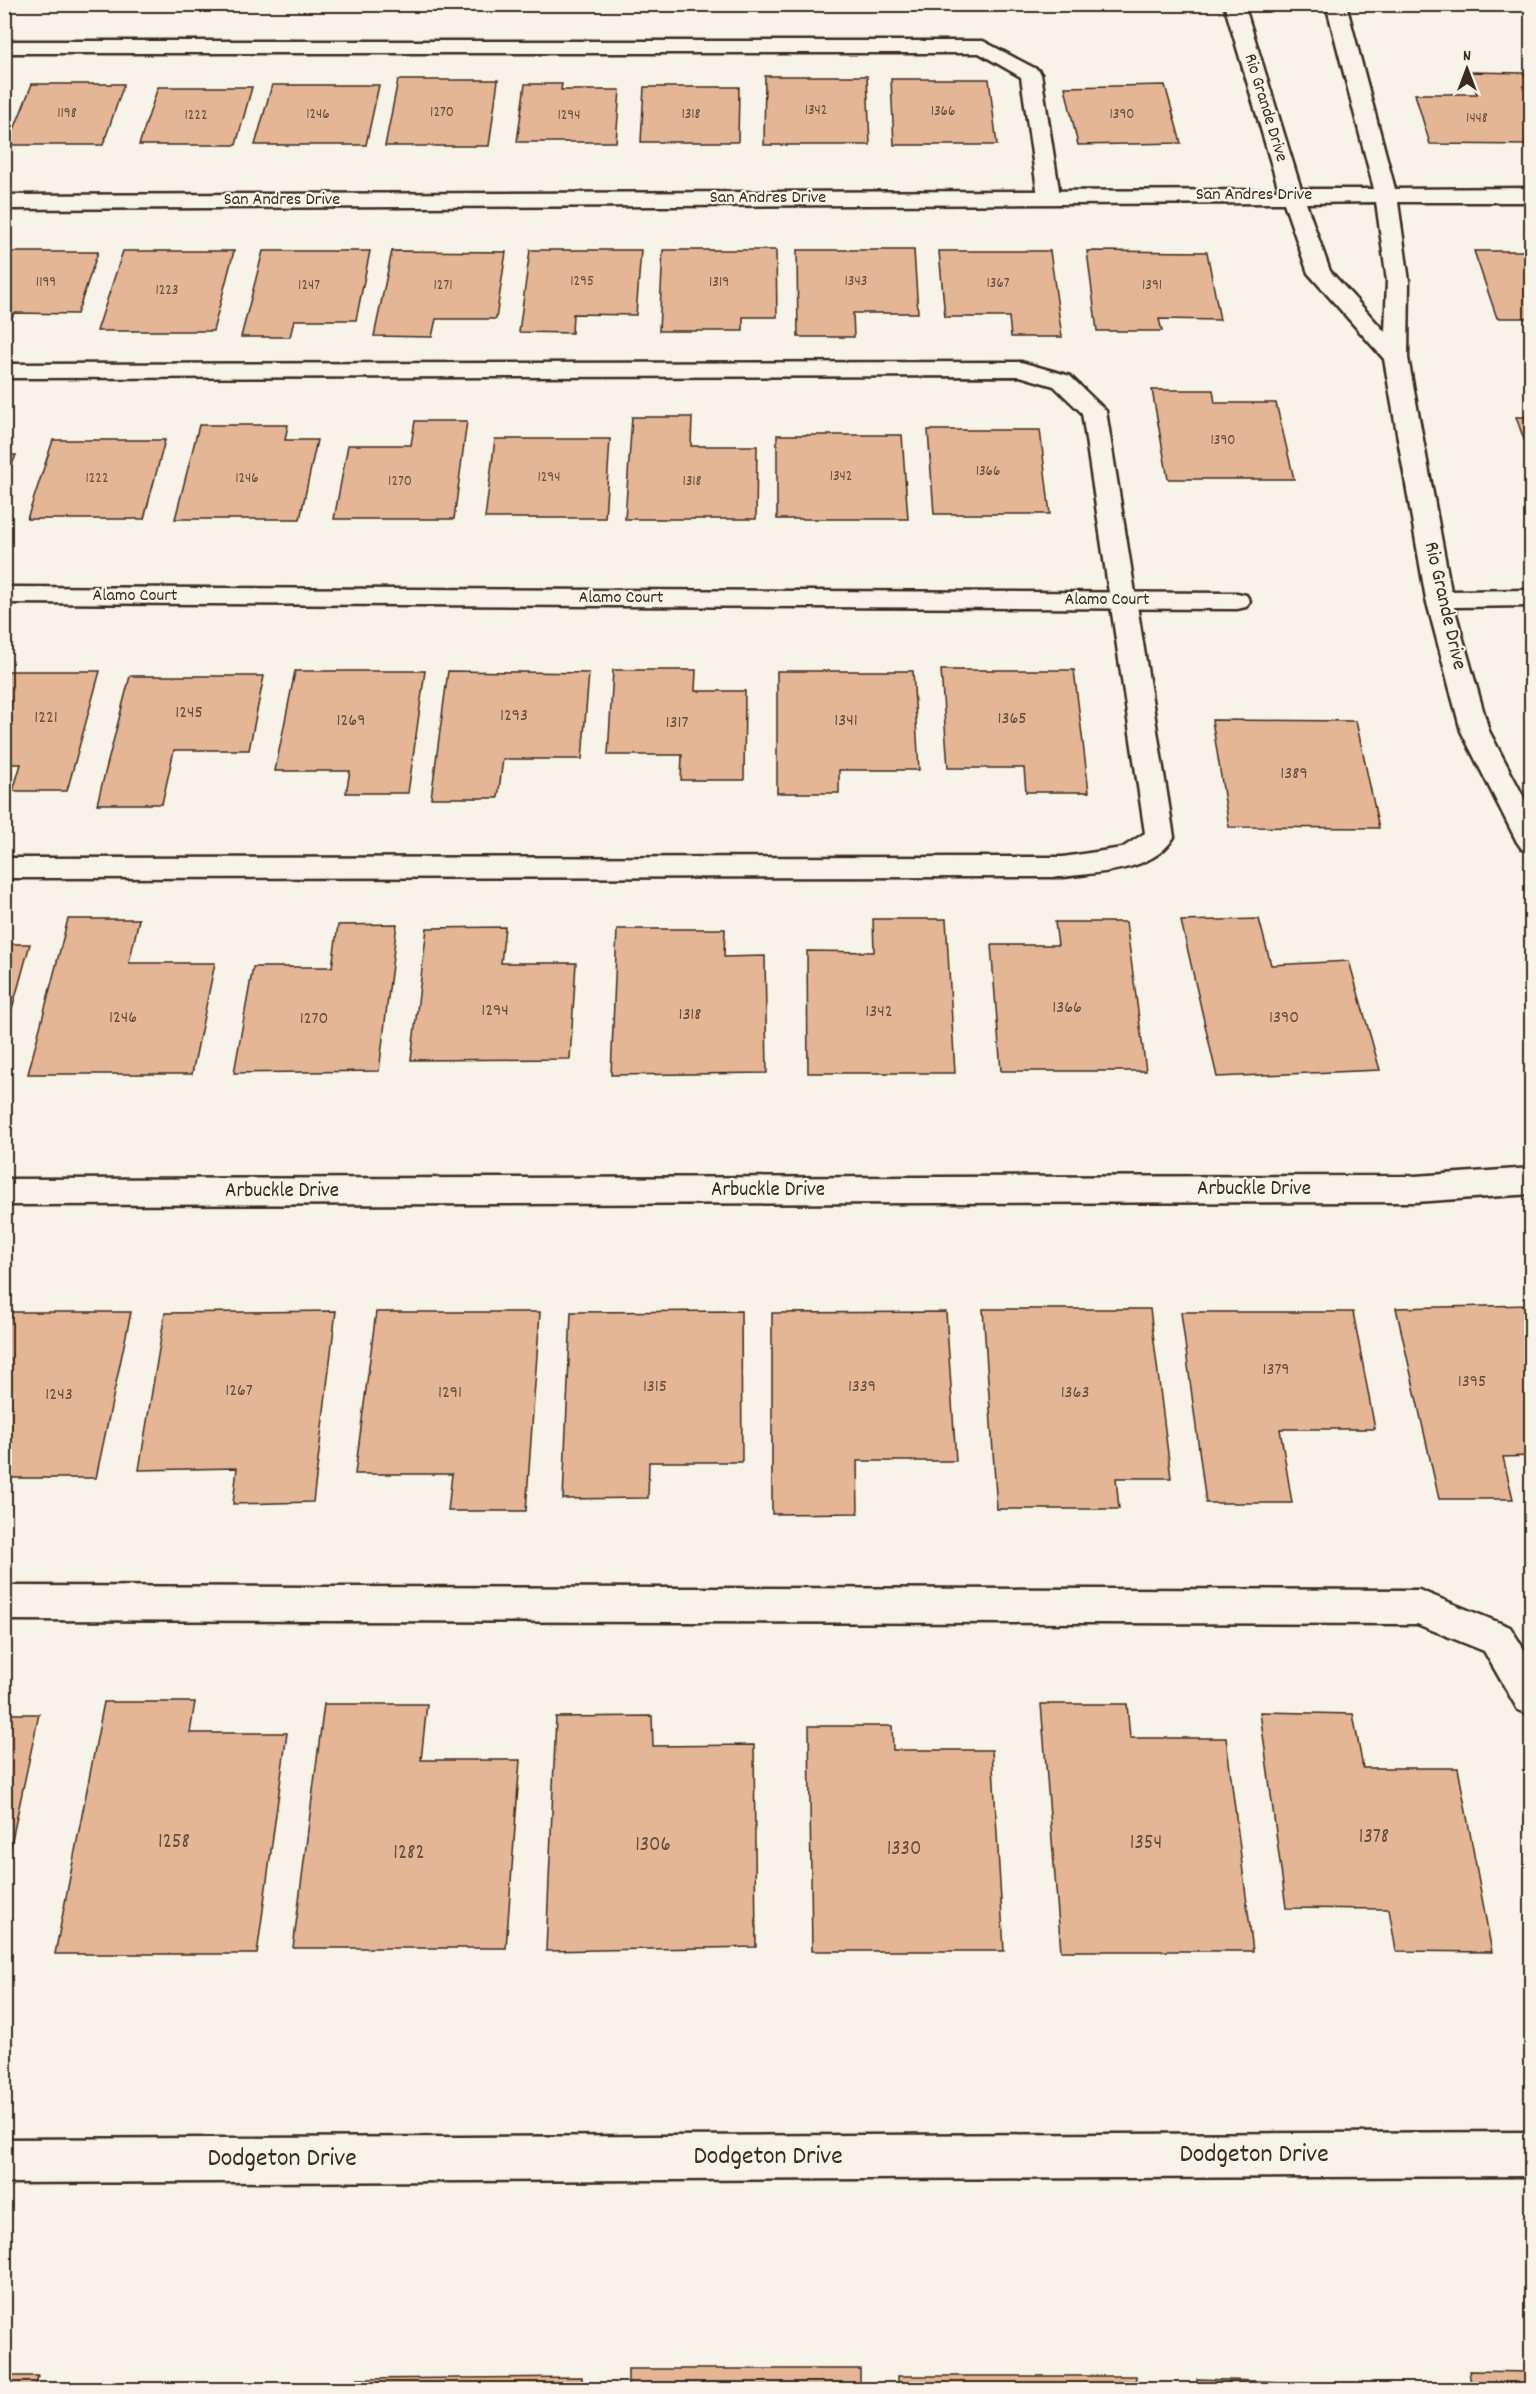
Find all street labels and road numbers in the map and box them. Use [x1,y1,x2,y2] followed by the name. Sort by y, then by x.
[1237,51,1293,165] street label: Rio Grande Drive
[1196,183,1312,208] street label: San Andres Drive
[710,186,826,211] street label: San Andres Drive
[224,188,340,213] street label: San Andres Drive
[1415,539,1473,673] street label: Rio Grande Drive
[92,584,178,609] street label: Alamo Court
[578,586,664,611] street label: Alamo Court
[1064,588,1150,613] street label: Alamo Court
[1197,1175,1311,1205] street label: Arbuckle Drive
[711,1176,825,1206] street label: Arbuckle Drive
[225,1177,339,1207] street label: Arbuckle Drive
[1179,2137,1329,2174] street label: Dodgeton Drive
[693,2139,843,2176] street label: Dodgeton Drive
[207,2141,357,2178] street label: Dodgeton Drive

